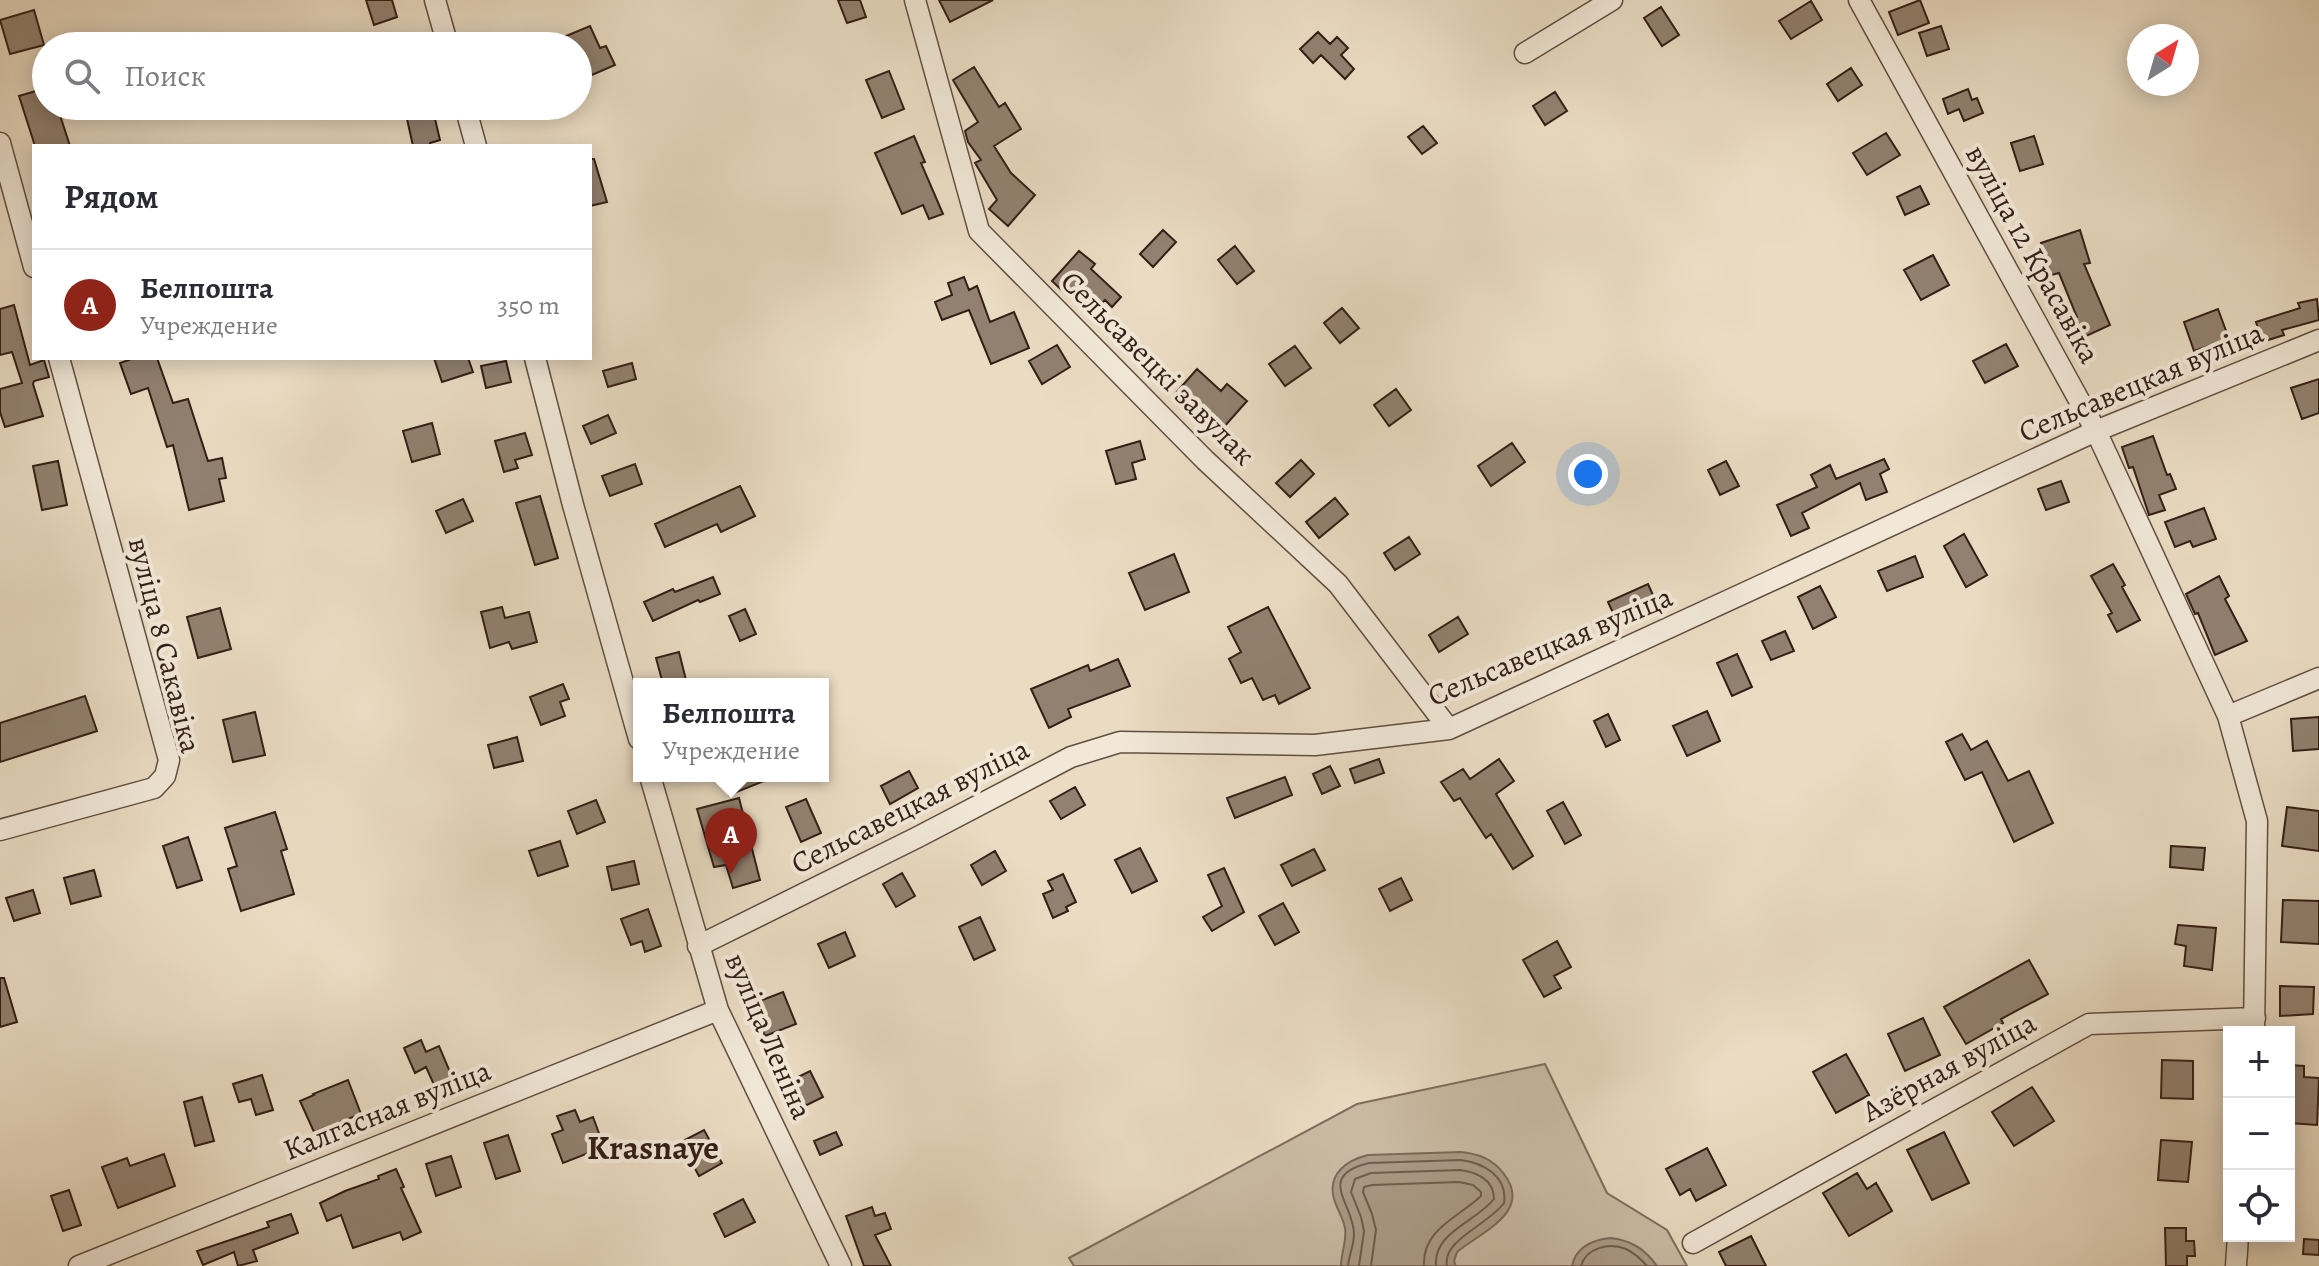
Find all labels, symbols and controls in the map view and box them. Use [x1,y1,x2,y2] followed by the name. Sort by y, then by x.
[2127,24,2199,96] north arrow
[32,32,592,120] search box
[60,54,104,98] icon: search
[124,56,206,96] text: Поиск
[1956,137,2110,371] street label: вуліца 12 Красавіка
[64,173,158,220] text: Рядом
[1052,262,1264,474] street label: Сельсавецкі завулак
[140,268,273,308] text: Белпошта
[82,288,98,323] text: A
[497,288,560,323] text: 350 m
[140,308,278,343] text: Учреждение
[2013,312,2270,452] street label: Сельсавецкая вуліца
[1568,454,1608,494] your location
[119,533,211,757] street label: вуліца 8 Сакавіка
[1422,576,1679,716] street label: Сельсавецкая вуліца
[633,678,829,782] popup
[662,693,796,733] text: Белпошта
[784,729,1036,883] street label: Сельсавецкая вуліца
[662,733,800,768] text: Учреждение
[705,808,757,874] pin: A
[716,946,822,1126] street label: вуліца Леніна
[1854,1003,2043,1132] street label: Азёрная вуліца
[2223,1026,2295,1242] map controls
[2223,1026,2295,1098] button: +
[277,1050,497,1170] street label: Калгасная вуліца
[2223,1098,2295,1170] button: −
[587,1124,719,1171] district label: Krasnaye
[2223,1170,2295,1242] button: locate

